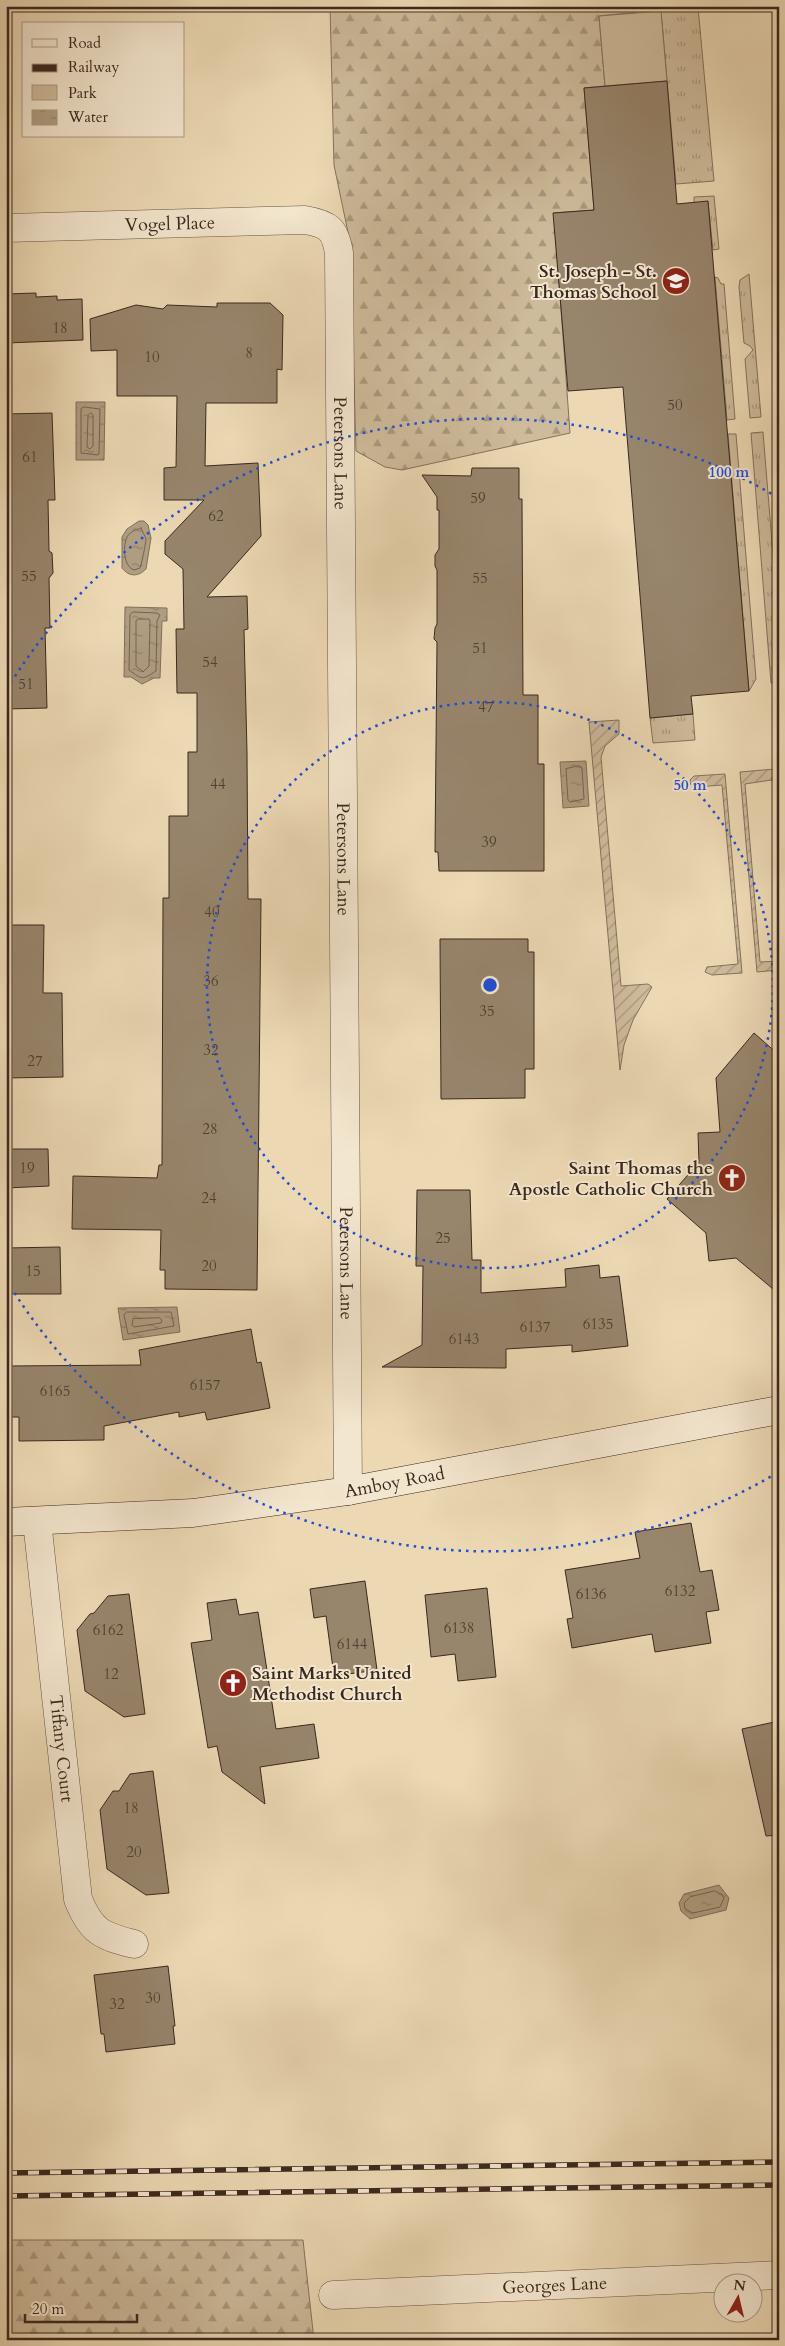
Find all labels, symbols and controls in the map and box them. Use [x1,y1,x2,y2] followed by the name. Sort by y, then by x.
[22,22,185,138] legend
[68,33,101,53] text: Road
[68,57,119,77] text: Railway
[68,83,97,103] text: Park
[67,107,109,127] text: Water
[125,210,215,237] street label: Vogel Place
[530,259,657,305] place label: St. Joseph - St. Thomas School
[661,266,691,296] school or university icon: St. Joseph - St. Thomas School
[52,318,68,338] house number: 18
[245,343,253,363] house number: 8
[144,347,160,367] house number: 10
[667,395,683,415] house number: 50
[328,396,353,510] street label: Petersons Lane
[22,447,38,467] house number: 61
[709,462,750,482] text: 100 m
[470,488,486,508] house number: 59
[208,506,224,526] house number: 62
[21,566,37,586] house number: 55
[472,568,488,588] house number: 55
[472,638,488,658] house number: 51
[202,652,218,672] house number: 54
[18,674,34,694] house number: 51
[478,697,494,717] house number: 47
[210,774,226,794] house number: 44
[673,775,707,795] text: 50 m
[330,802,356,916] street label: Petersons Lane
[481,832,497,852] house number: 39
[204,902,220,922] house number: 40
[203,971,219,991] house number: 36
[481,976,499,994] centre of rings
[479,1001,495,1021] house number: 35
[203,1040,219,1060] house number: 32
[27,1051,43,1071] house number: 27
[202,1119,218,1139] house number: 28
[509,1156,713,1202] place label: Saint Thomas the Apostle Catholic Church
[19,1158,35,1178] house number: 19
[717,1163,747,1193] church icon: Saint Thomas the Apostle Catholic Church
[201,1188,217,1208] house number: 24
[333,1206,359,1320] street label: Petersons Lane
[435,1228,451,1248] house number: 25
[201,1256,217,1276] house number: 20
[25,1261,41,1281] house number: 15
[583,1314,613,1334] house number: 6135
[520,1317,551,1337] house number: 6137
[449,1329,479,1349] house number: 6143
[190,1375,221,1395] house number: 6157
[40,1381,70,1401] house number: 6165
[342,1461,447,1504] street label: Amboy Road
[665,1581,696,1601] house number: 6132
[576,1584,607,1604] house number: 6136
[444,1618,474,1638] house number: 6138
[93,1620,124,1640] house number: 6162
[337,1634,368,1654] house number: 6144
[252,1661,412,1707] place label: Saint Marks United Methodist Church
[103,1664,119,1684] house number: 12
[218,1668,248,1698] church icon: Saint Marks United Methodist Church
[43,1694,80,1804] street label: Tiffany Court
[123,1798,139,1818] house number: 18
[126,1842,142,1862] house number: 20
[145,1988,161,2008] house number: 30
[109,1994,125,2014] house number: 32
[502,2270,608,2300] street label: Georges Lane
[712,2274,762,2324] north arrow
[732,2275,747,2296] text: N
[25,2291,138,2323] scale bar
[32,2299,64,2319] text: 20 m

